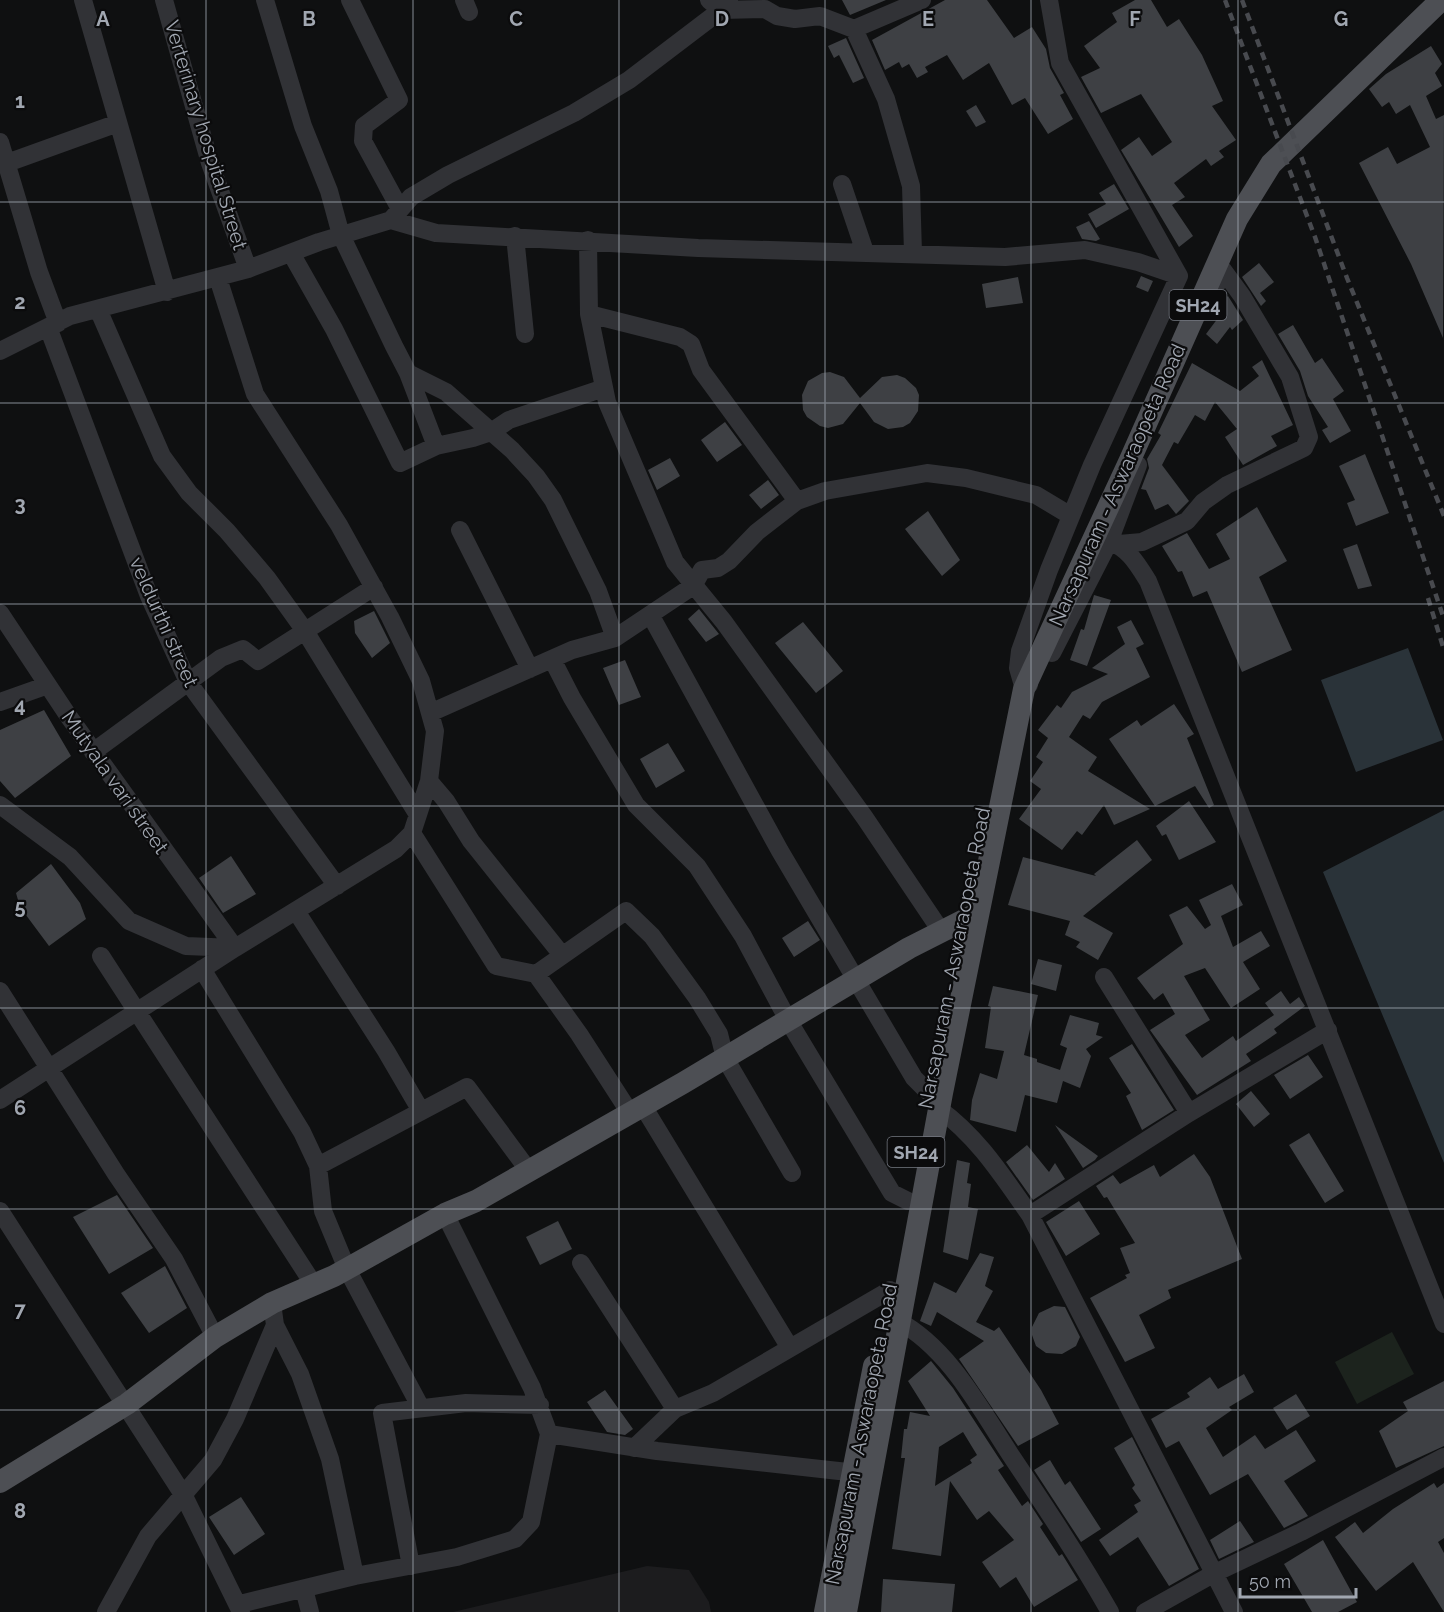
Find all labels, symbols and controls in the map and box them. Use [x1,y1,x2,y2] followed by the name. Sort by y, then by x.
[96,7,110,31] text: A
[302,7,316,31] text: B
[509,7,523,31] text: C
[715,7,729,31] text: D
[922,7,934,31] text: E
[1129,7,1141,31] text: F
[1334,7,1348,31] text: G
[160,17,252,253] street label: Verterinary hospital Street
[15,89,25,113] text: 1
[14,290,26,314] text: 2
[1170,290,1226,320] road number: SH24
[1044,340,1190,630] street label: Narsapuram - Aswaraopeta Road
[14,492,26,516] text: 3
[125,553,204,691] street label: veldurthi street
[14,693,26,717] text: 4
[57,706,174,859] street label: Mutyala vari street
[913,805,995,1111] street label: Narsapuram - Aswaraopeta Road
[14,895,26,919] text: 5
[14,1096,26,1120] text: 6
[888,1137,944,1167] road number: SH24
[820,1281,902,1587] street label: Narsapuram - Aswaraopeta Road
[14,1298,26,1322] text: 7
[14,1499,26,1523] text: 8
[1240,1561,1356,1599] scale bar
[1249,1571,1291,1592] text: 50 m

